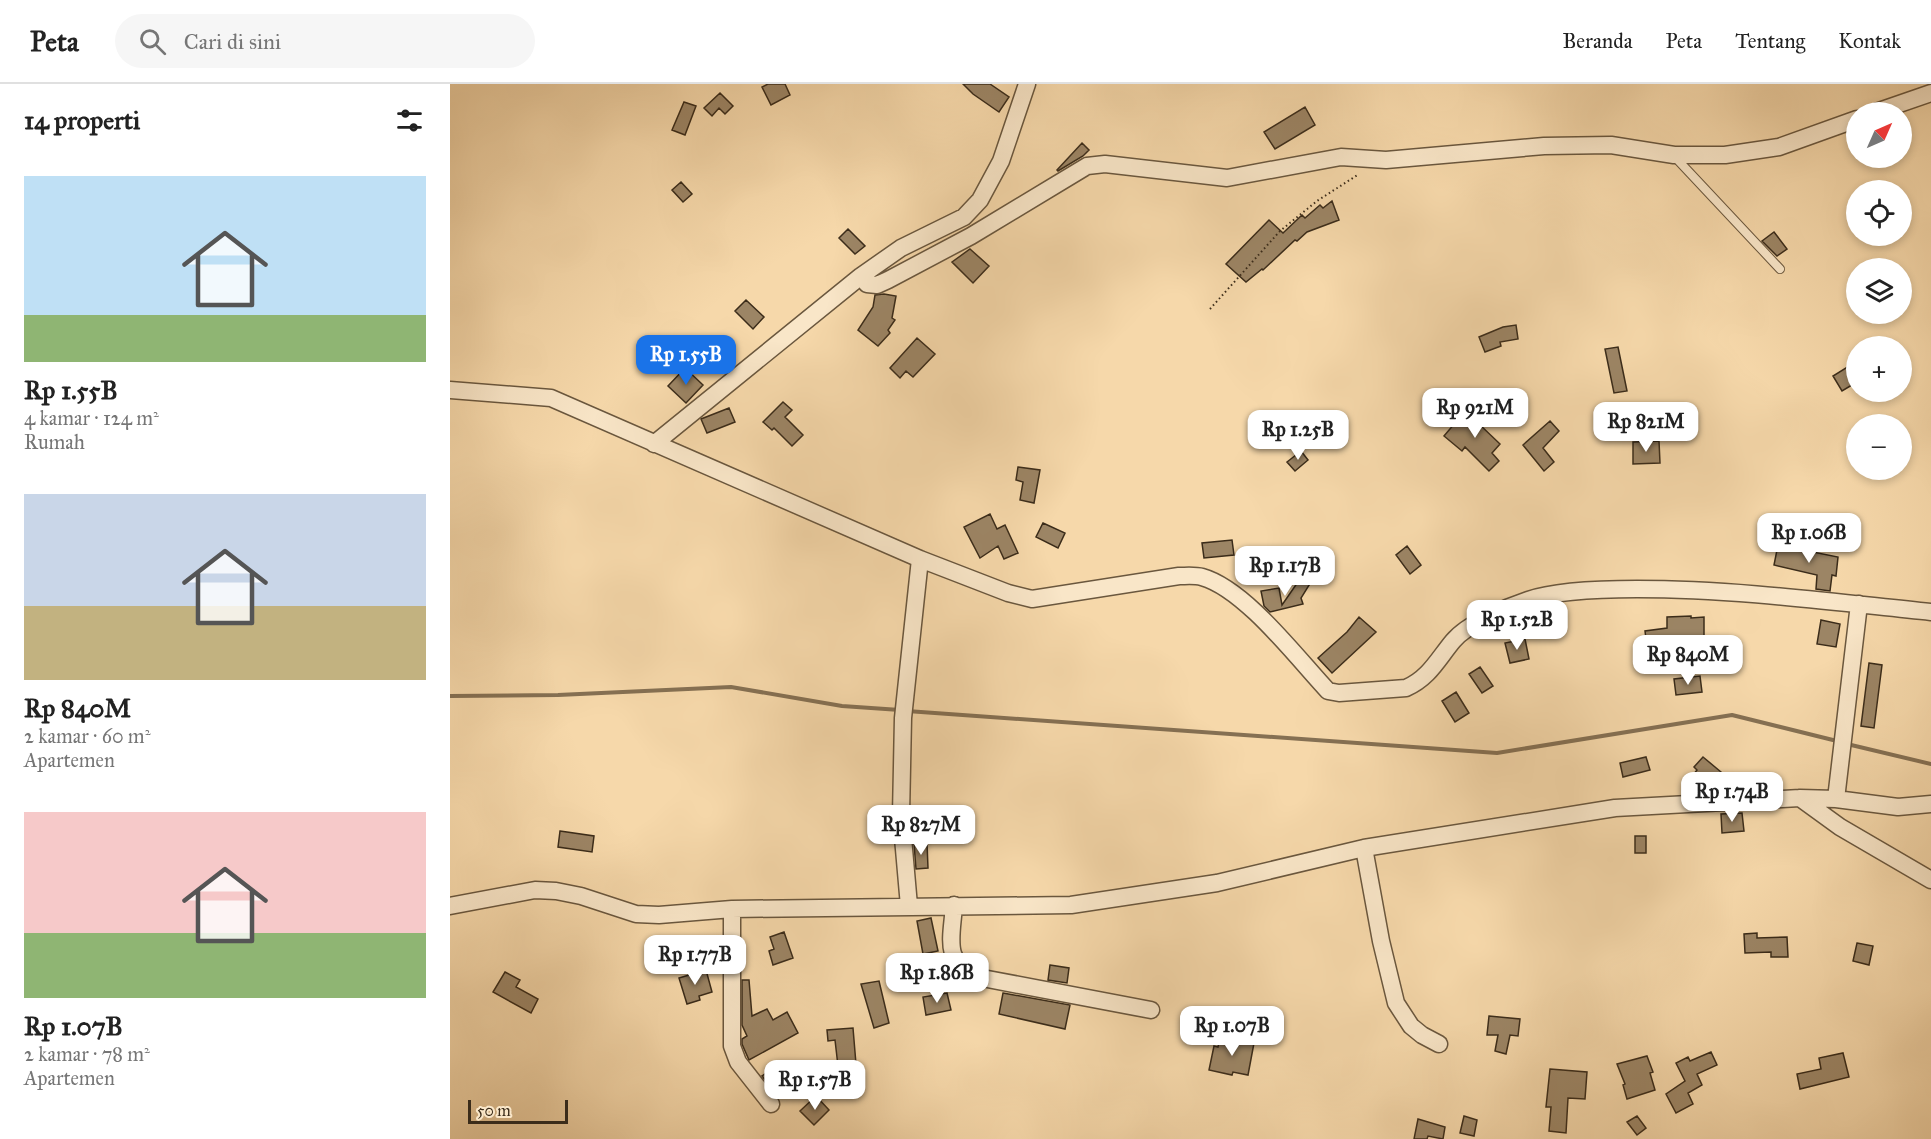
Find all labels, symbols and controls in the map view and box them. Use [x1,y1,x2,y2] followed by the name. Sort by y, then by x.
[115,14,535,68] search box
[30,24,79,59] text: Peta
[136,25,169,58] icon: search
[184,28,281,55] text: Cari di sini
[1562,28,1633,54] text: Beranda
[1666,28,1702,54] text: Peta
[1735,28,1805,54] text: Tentang
[1838,28,1901,54] text: Kontak
[1846,102,1912,168] north arrow
[1846,102,1912,480] map controls
[24,104,140,136] text: 14 properti
[393,104,426,137] icon: filters
[1846,180,1912,246] button: locate
[171,215,279,323] icon: home
[1846,258,1912,324] button: layers
[624,335,748,386] pin: Rp 1.55B
[1846,336,1912,402] button: +
[650,342,722,366] text: Rp 1.55B
[24,374,118,406] text: Rp 1.55B
[1420,388,1530,439] pin: Rp 921M
[1436,395,1514,419] text: Rp 921M
[1591,402,1701,453] pin: Rp 821M
[24,406,159,430] text: 4 kamar · 124 m²
[1607,409,1685,433] text: Rp 821M
[1236,410,1360,461] pin: Rp 1.25B
[1846,414,1912,480] button: −
[1262,417,1334,441] text: Rp 1.25B
[24,430,85,454] text: Rumah
[1747,513,1871,564] pin: Rp 1.06B
[1771,520,1847,544] text: Rp 1.06B
[171,533,279,641] icon: home
[1223,546,1347,597] pin: Rp 1.17B
[1249,553,1321,577] text: Rp 1.17B
[1455,600,1579,651] pin: Rp 1.52B
[1481,607,1553,631] text: Rp 1.52B
[1633,635,1743,686] pin: Rp 840M
[1647,642,1729,666] text: Rp 840M
[24,692,131,724] text: Rp 840M
[24,724,150,748] text: 2 kamar · 60 m²
[24,748,115,772] text: Apartemen
[1670,772,1794,823] pin: Rp 1.74B
[1695,779,1769,803] text: Rp 1.74B
[866,805,976,856] pin: Rp 827M
[881,812,961,836] text: Rp 827M
[171,851,279,959] icon: home
[633,935,757,986] pin: Rp 1.77B
[658,942,732,966] text: Rp 1.77B
[875,953,999,1004] pin: Rp 1.86B
[900,960,974,984] text: Rp 1.86B
[1170,1006,1294,1057] pin: Rp 1.07B
[24,1010,123,1042] text: Rp 1.07B
[1194,1013,1270,1037] text: Rp 1.07B
[24,1042,150,1066] text: 2 kamar · 78 m²
[753,1060,877,1111] pin: Rp 1.57B
[24,1066,115,1090] text: Apartemen
[778,1067,852,1091] text: Rp 1.57B
[468,1097,568,1124] scale bar
[477,1101,511,1120] text: 50 m

